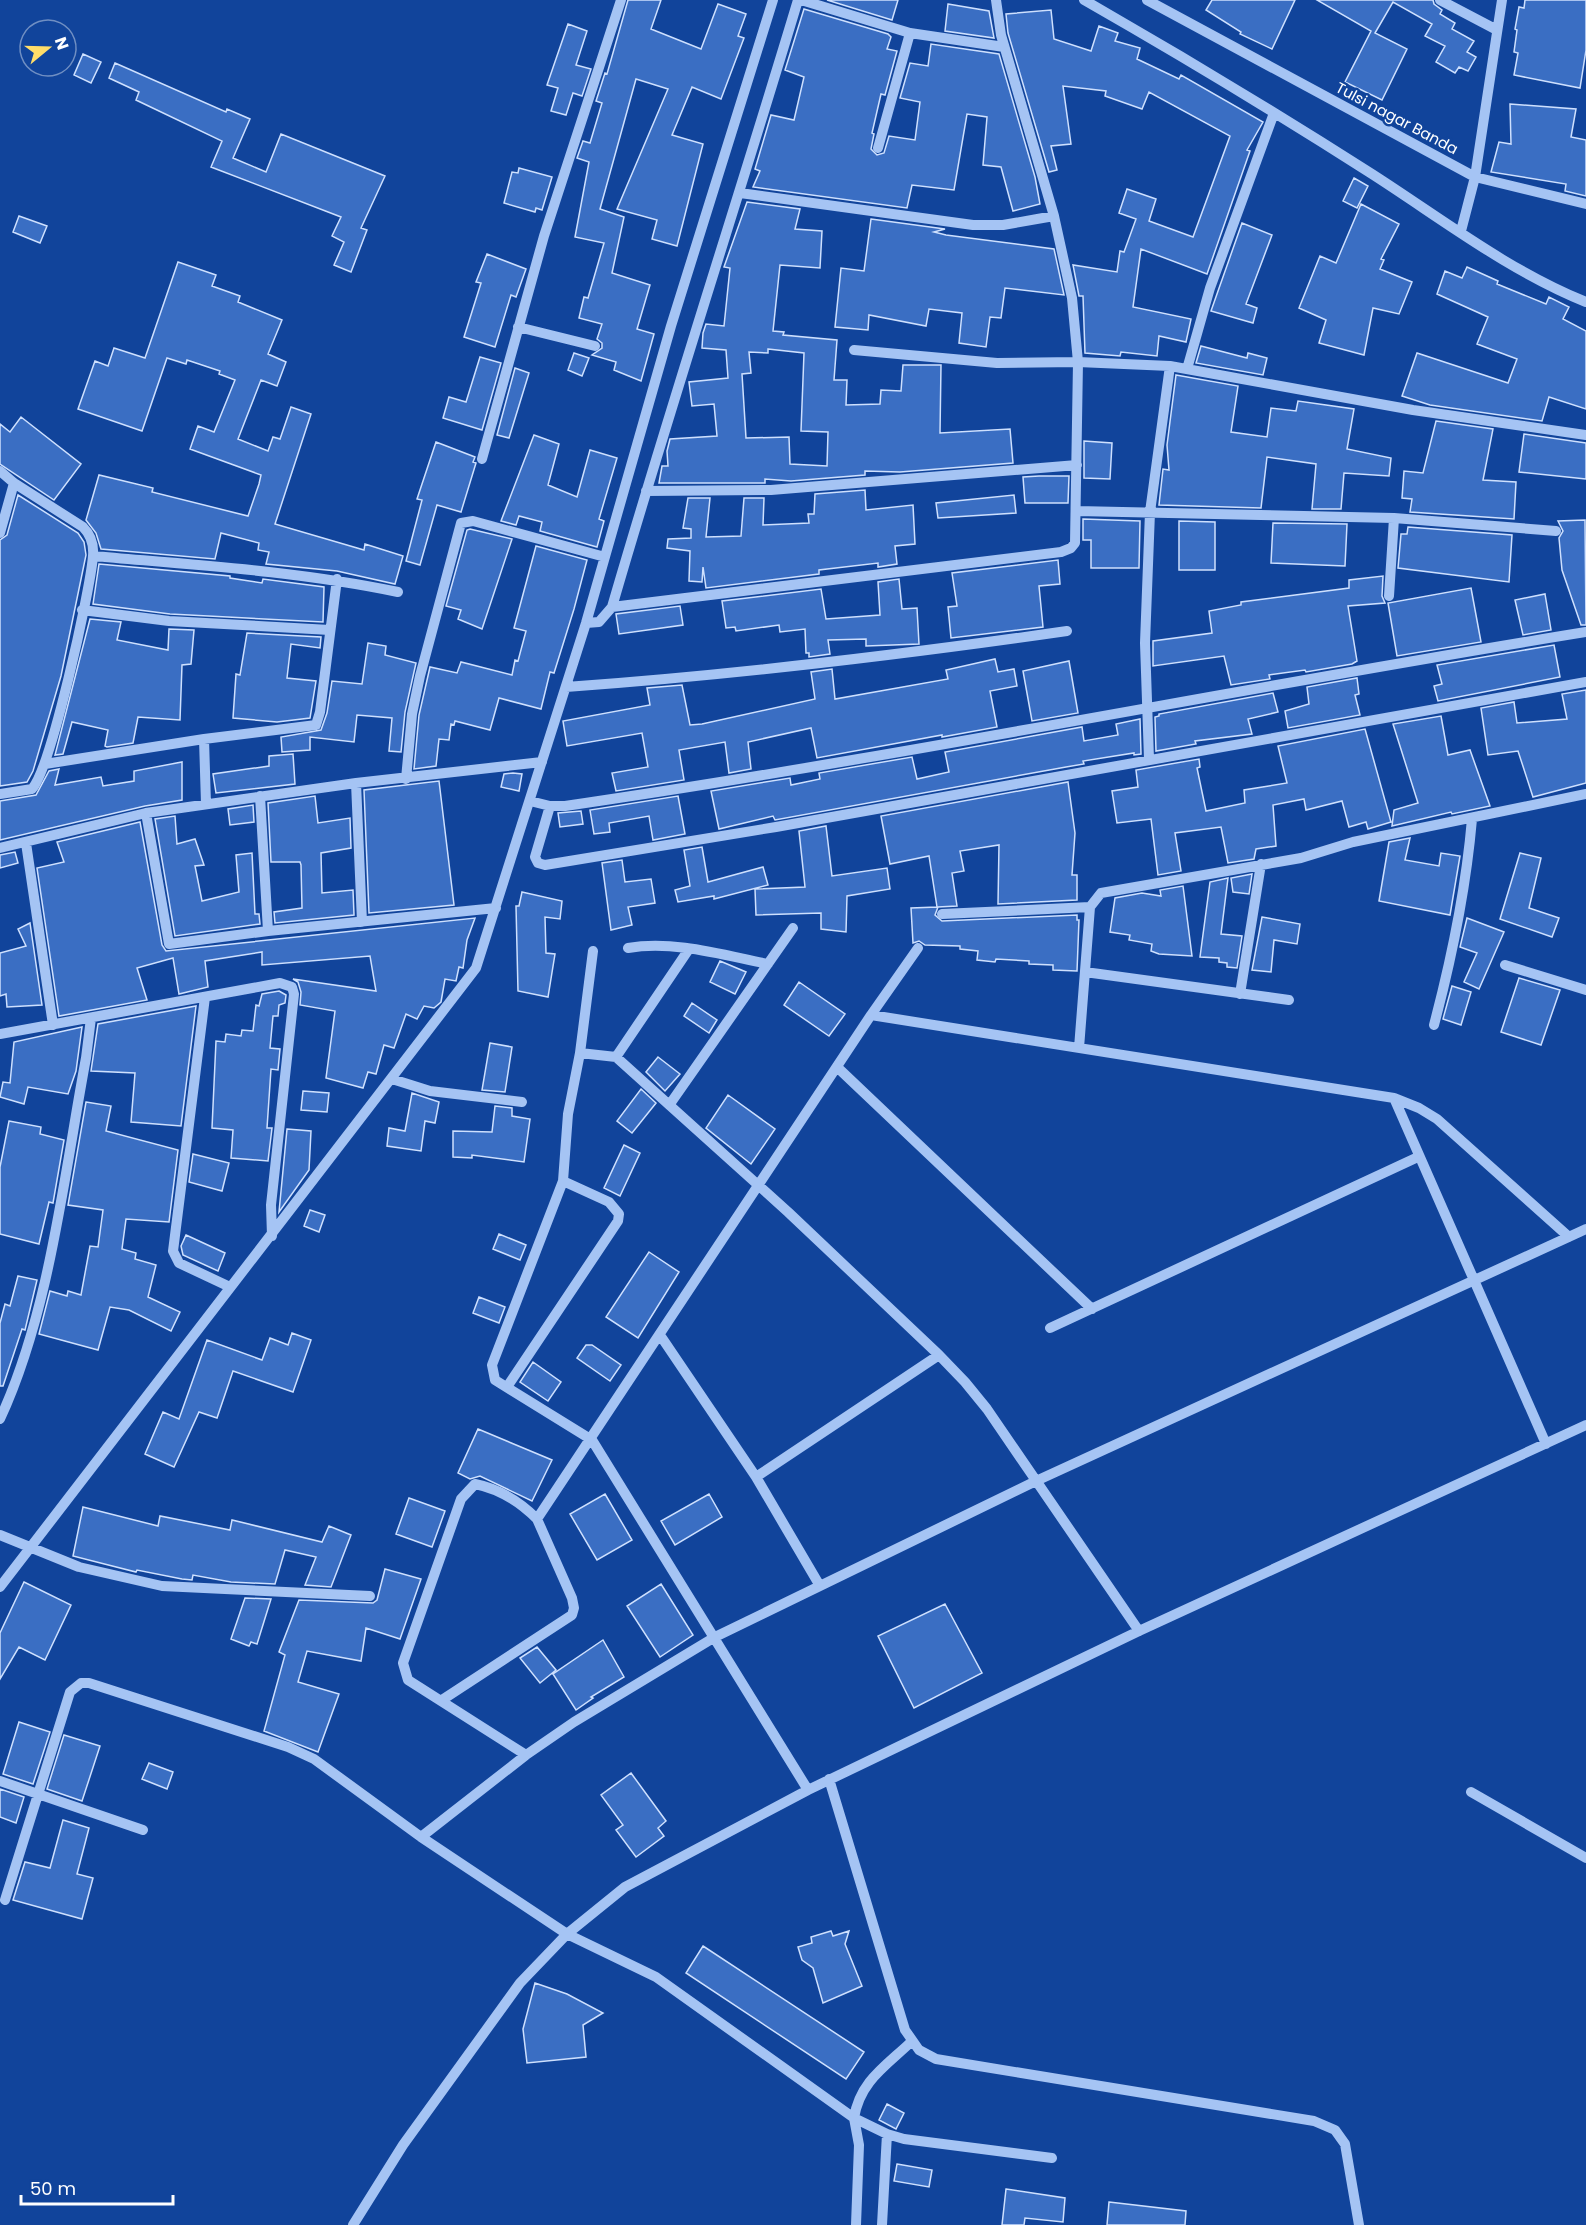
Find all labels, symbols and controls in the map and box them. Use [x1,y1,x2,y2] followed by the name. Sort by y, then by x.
[18,18,78,78] north arrow
[49,34,75,53] text: N
[1332,77,1462,159] street label: Tulsi nagar Banda
[21,2168,172,2206] scale bar
[30,2176,76,2201] text: 50 m

